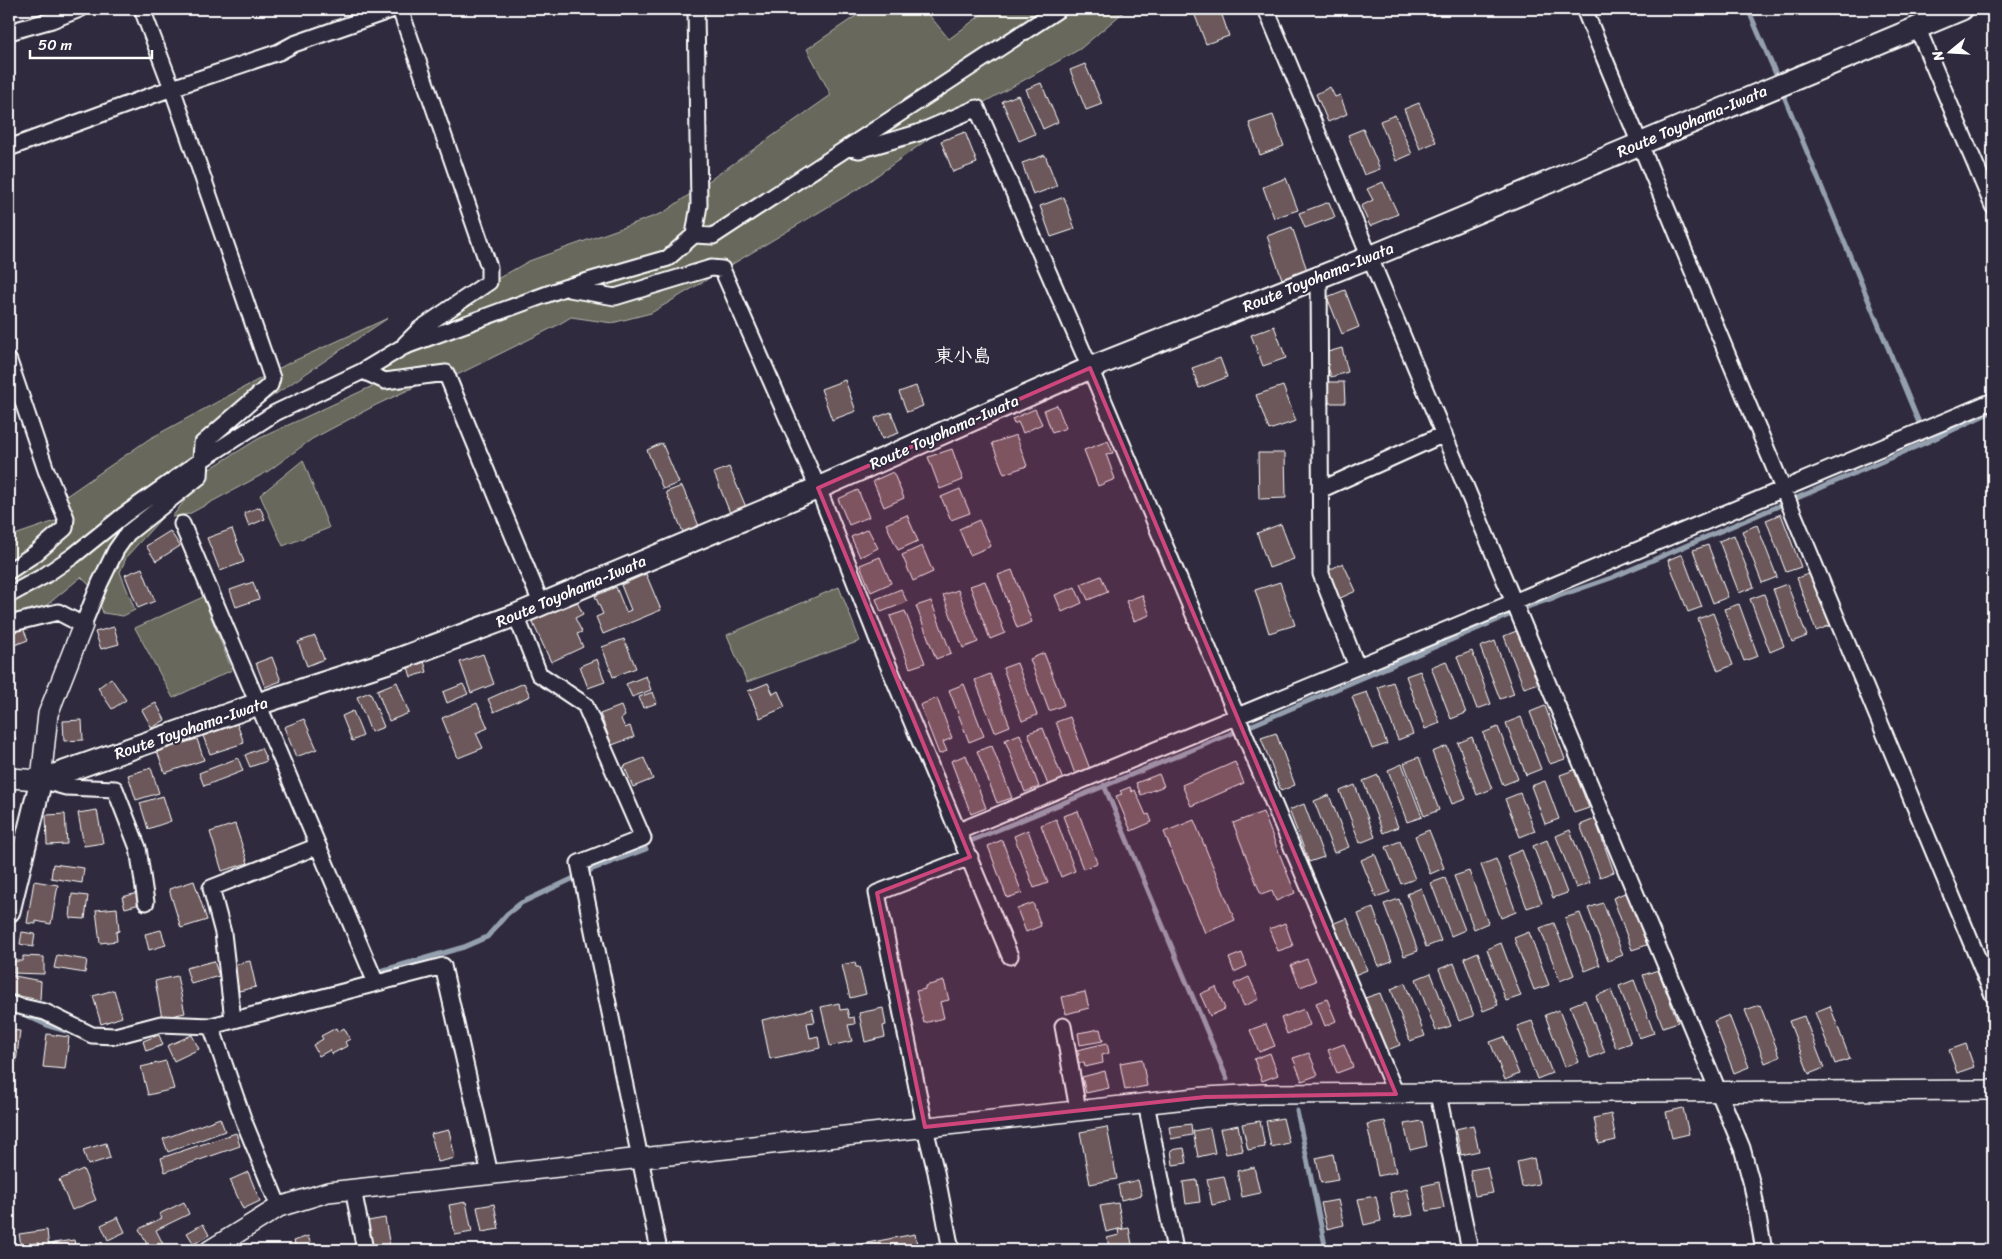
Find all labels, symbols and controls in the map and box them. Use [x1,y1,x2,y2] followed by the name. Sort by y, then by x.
[30,28,152,60] scale bar
[1924,28,1974,78] north arrow
[38,32,73,58] text: 50 m
[1925,47,1952,65] text: N
[1612,76,1772,166] street label: Route Toyohama-Iwata
[1238,233,1398,321] street label: Route Toyohama-Iwata
[934,339,992,372] district label: 東小島
[865,386,1023,478] street label: Route Toyohama-Iwata
[491,546,651,636] street label: Route Toyohama-Iwata
[110,688,272,768] street label: Route Toyohama-Iwata

